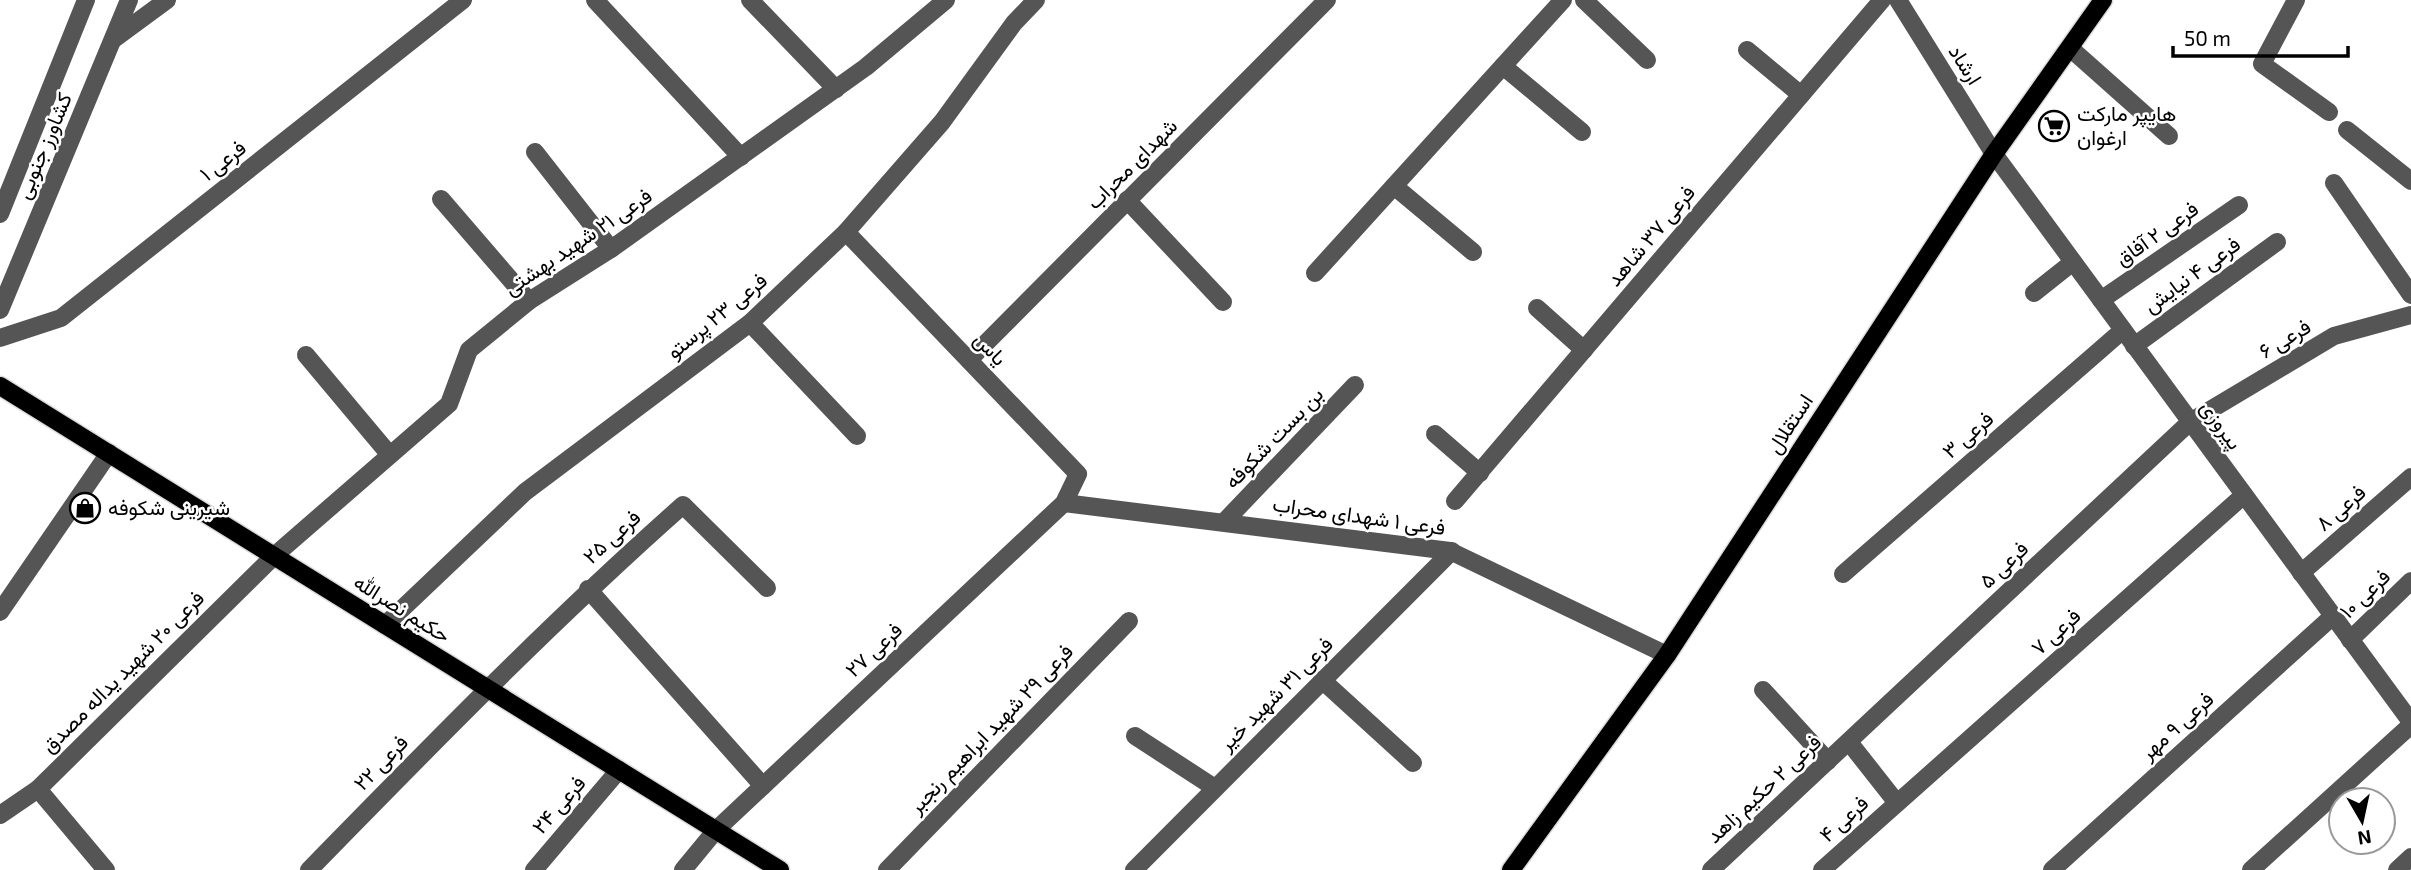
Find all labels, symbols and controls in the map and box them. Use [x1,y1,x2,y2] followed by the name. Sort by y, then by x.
[2173,14,2348,58] scale bar
[2184,25,2231,50] text: 50 m
[1943,40,1988,90] street label: ارشاد
[9,89,78,203] street label: کشاورز جنوبی
[2077,100,2176,151] place label: هایپر مارکت ارغوان
[2037,109,2071,143] supermarket icon: هایپر مارکت ارغوان
[1080,112,1183,215] street label: شهدای محراب
[194,134,251,187] street label: فرعی ۱
[1600,179,1701,292] street label: فرعی ۳۷ شاهد
[498,182,657,301] street label: فرعی ۲۱ شهید بهشتی
[2110,195,2204,272] street label: فرعی ۲ آفاق
[2138,230,2246,319] street label: فرعی ۴ نیایش
[661,267,773,365] street label: فرعی ۲۳ پرستو
[2254,313,2316,364] street label: فرعی ۶
[969,326,1013,371] street label: یاس
[1218,381,1329,494] street label: بن بست شکوفه
[1760,389,1818,458] street label: استقلال
[2194,395,2248,455] street label: پیروزی
[1936,405,1999,464] street label: فرعی ۳
[2310,479,2371,537] street label: فرعی ۸
[1271,490,1447,541] street label: فرعی ۱ شهدای محراب
[68,491,102,525] shop icon: شیرینی شکوفه
[108,494,230,521] place label: شیرینی شکوفه
[577,504,646,570] street label: فرعی ۲۵
[1973,535,2034,594] street label: فرعی ۵
[2334,563,2396,624] street label: فرعی ۱۰
[348,568,456,650] street label: حکیم نصرالله
[35,584,210,759] street label: فرعی ۲۰ شهید یداله مصدق
[2025,602,2086,661] street label: فرعی ۷
[839,616,908,683] street label: فرعی ۲۷
[1212,631,1339,757] street label: فرعی ۳۱ شهید خیر
[902,638,1080,821] street label: فرعی ۲۹ شهید ابراهیم رنجبر
[2133,686,2219,766] street label: فرعی ۹ مهر
[1700,728,1828,850] street label: فرعی ۲ حکیم زاهد
[348,729,414,796] street label: فرعی ۲۲
[526,770,591,839] street label: فرعی ۲۴
[2327,786,2397,856] north arrow
[1813,789,1874,848] street label: فرعی ۴
[2356,826,2373,851] text: N

